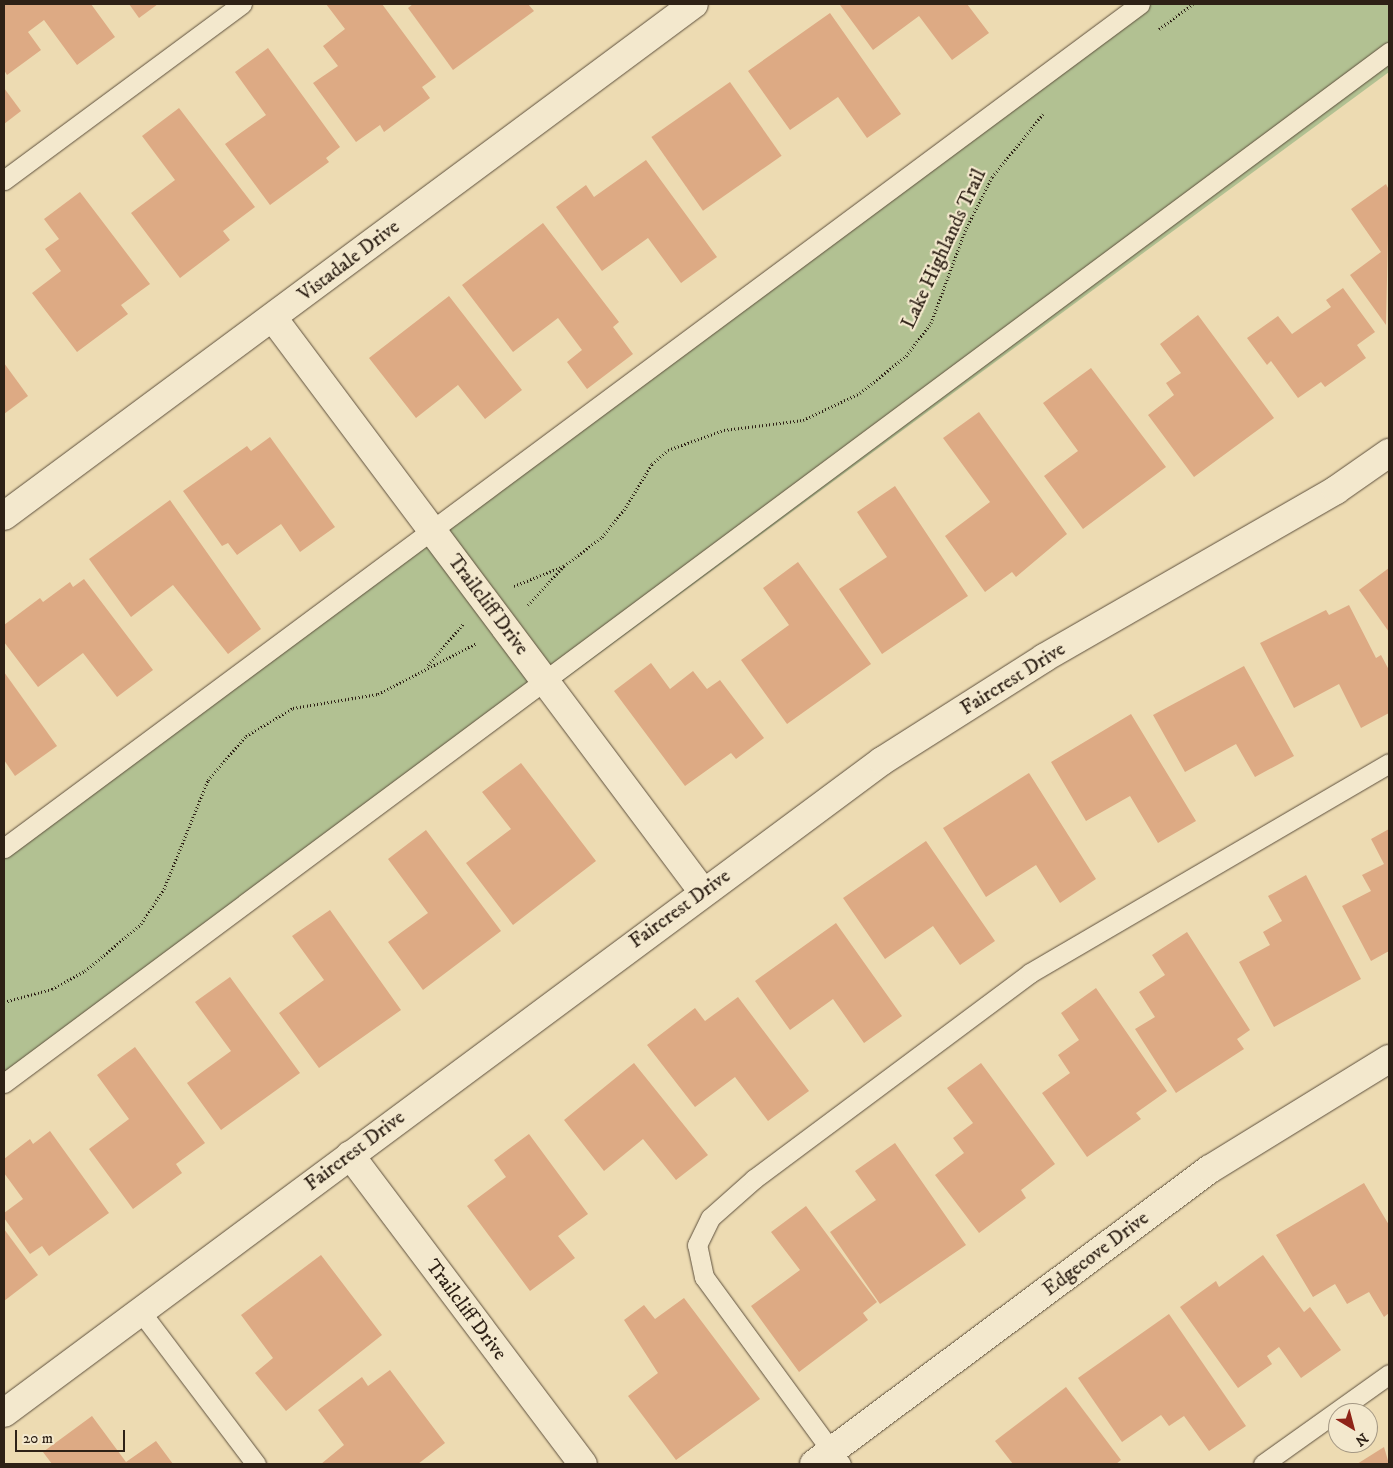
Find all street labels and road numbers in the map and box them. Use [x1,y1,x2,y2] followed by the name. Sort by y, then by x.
[896,165,992,333] street label: Lake Highlands Trail
[294,215,404,307] street label: Vistadale Drive
[442,550,534,660] street label: Trailcliff Drive
[956,637,1070,721] street label: Faircrest Drive
[625,864,735,954] street label: Faircrest Drive
[300,1106,410,1196] street label: Faircrest Drive
[1038,1206,1154,1302] street label: Edgecove Drive
[420,1255,512,1365] street label: Trailcliff Drive

